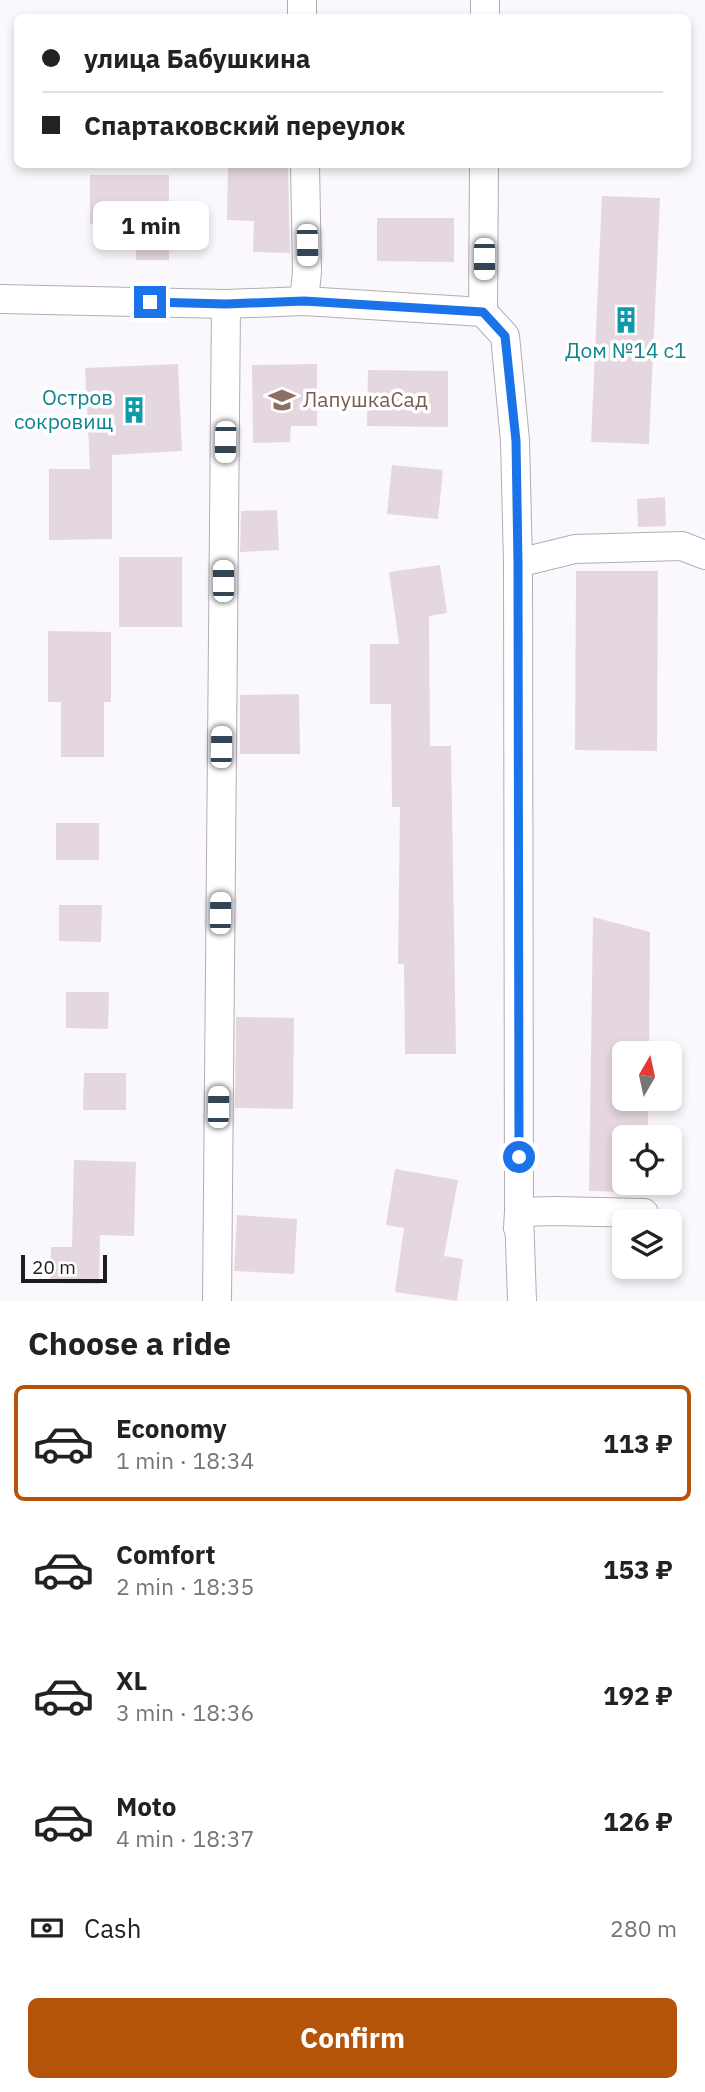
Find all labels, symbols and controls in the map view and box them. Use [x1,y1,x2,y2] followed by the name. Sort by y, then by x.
[84,41,311,75] text: улица Бабушкина
[84,108,405,142] text: Спартаковский переулок
[92,201,208,250] callout: 1 min
[121,210,181,240] text: 1 min
[297,224,318,266] car
[474,238,495,280] car
[134,286,166,318] route end
[611,305,641,335] building icon: Дом №14 с1
[565,336,687,364] place label: Дом №14 с1
[14,383,113,435] place label: Остров сокровищ
[267,385,297,415] school or university icon: ЛапушкаСад
[303,385,428,413] place label: ЛапушкаСад
[119,395,149,425] building icon: Остров сокровищ
[215,421,236,463] car
[213,560,234,602] car
[211,726,232,768] car
[210,892,231,934] car
[612,1041,682,1111] north arrow
[612,1041,682,1279] map controls
[208,1086,229,1128] car
[612,1125,682,1195] button: locate
[503,1141,535,1173] route start
[612,1209,682,1279] button: layers
[21,1252,107,1284] scale bar
[32,1255,76,1279] text: 20 m
[28,1322,231,1364] text: Choose a ride
[116,1411,227,1445] text: Economy
[32,1412,95,1475] icon: car
[603,1426,673,1460] text: 113 ₽
[116,1445,254,1475] text: 1 min · 18:34
[116,1537,215,1571] text: Comfort
[32,1538,95,1601] icon: car
[603,1552,673,1586] text: 153 ₽
[116,1571,254,1601] text: 2 min · 18:35
[116,1663,147,1697] text: XL
[32,1664,95,1727] icon: car
[603,1678,673,1712] text: 192 ₽
[116,1697,254,1727] text: 3 min · 18:36
[116,1789,176,1823] text: Moto
[32,1790,95,1853] icon: car
[603,1804,673,1838] text: 126 ₽
[116,1823,254,1853] text: 4 min · 18:37
[28,1909,66,1947] icon: cash
[84,1911,141,1945] text: Cash
[610,1913,677,1943] text: 280 m
[28,1998,677,2078] button: Confirm

